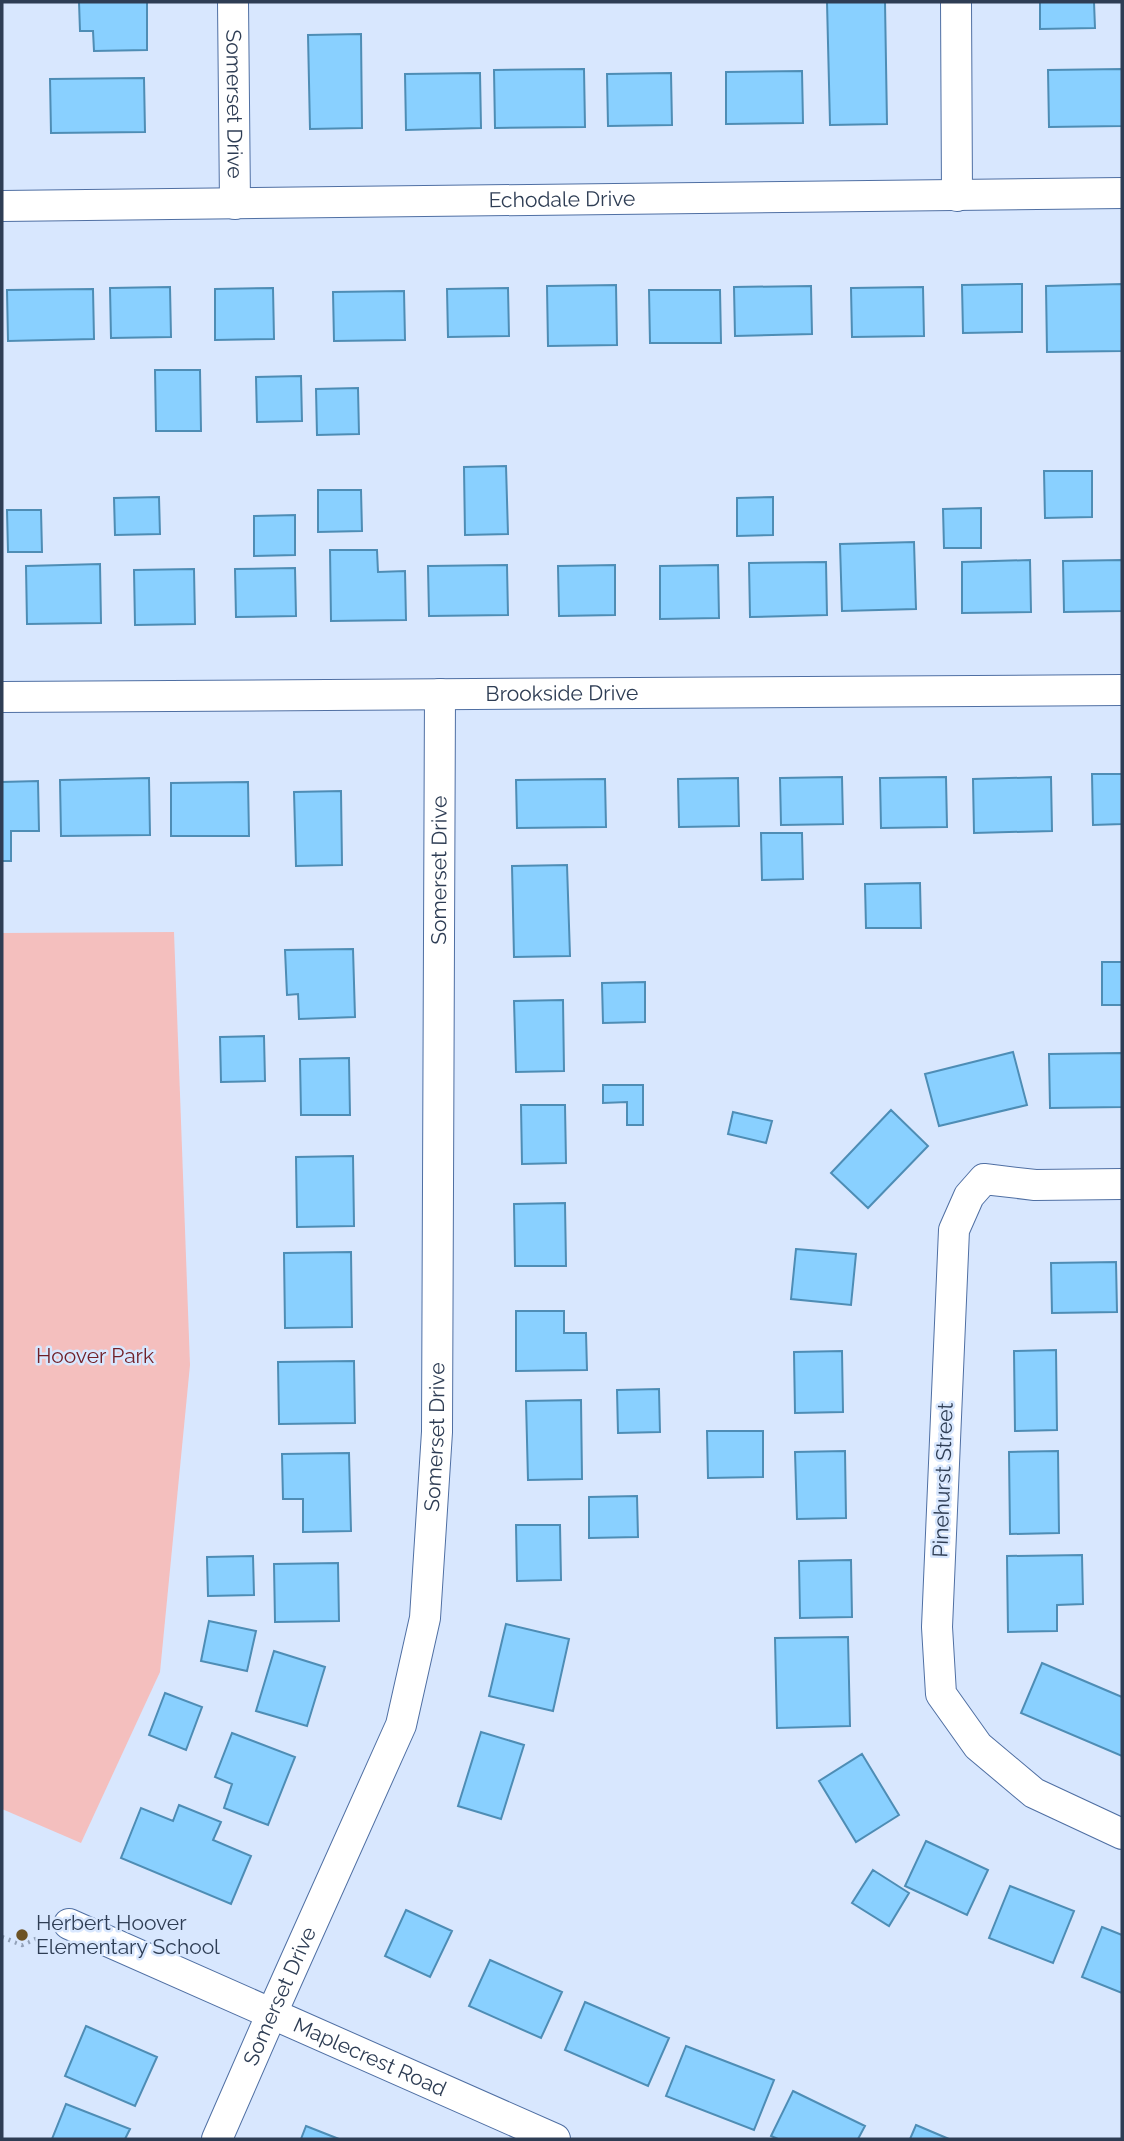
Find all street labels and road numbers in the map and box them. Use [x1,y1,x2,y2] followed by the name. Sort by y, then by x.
[221,29,248,179] street label: Somerset Drive
[488,186,636,212] street label: Echodale Drive
[486,680,638,706] street label: Brookside Drive
[426,795,452,945] street label: Somerset Drive
[419,1362,449,1512] street label: Somerset Drive
[927,1402,958,1558] street label: Pinehurst Street
[238,1923,321,2069] street label: Somerset Drive
[290,2012,450,2101] street label: Maplecrest Road

